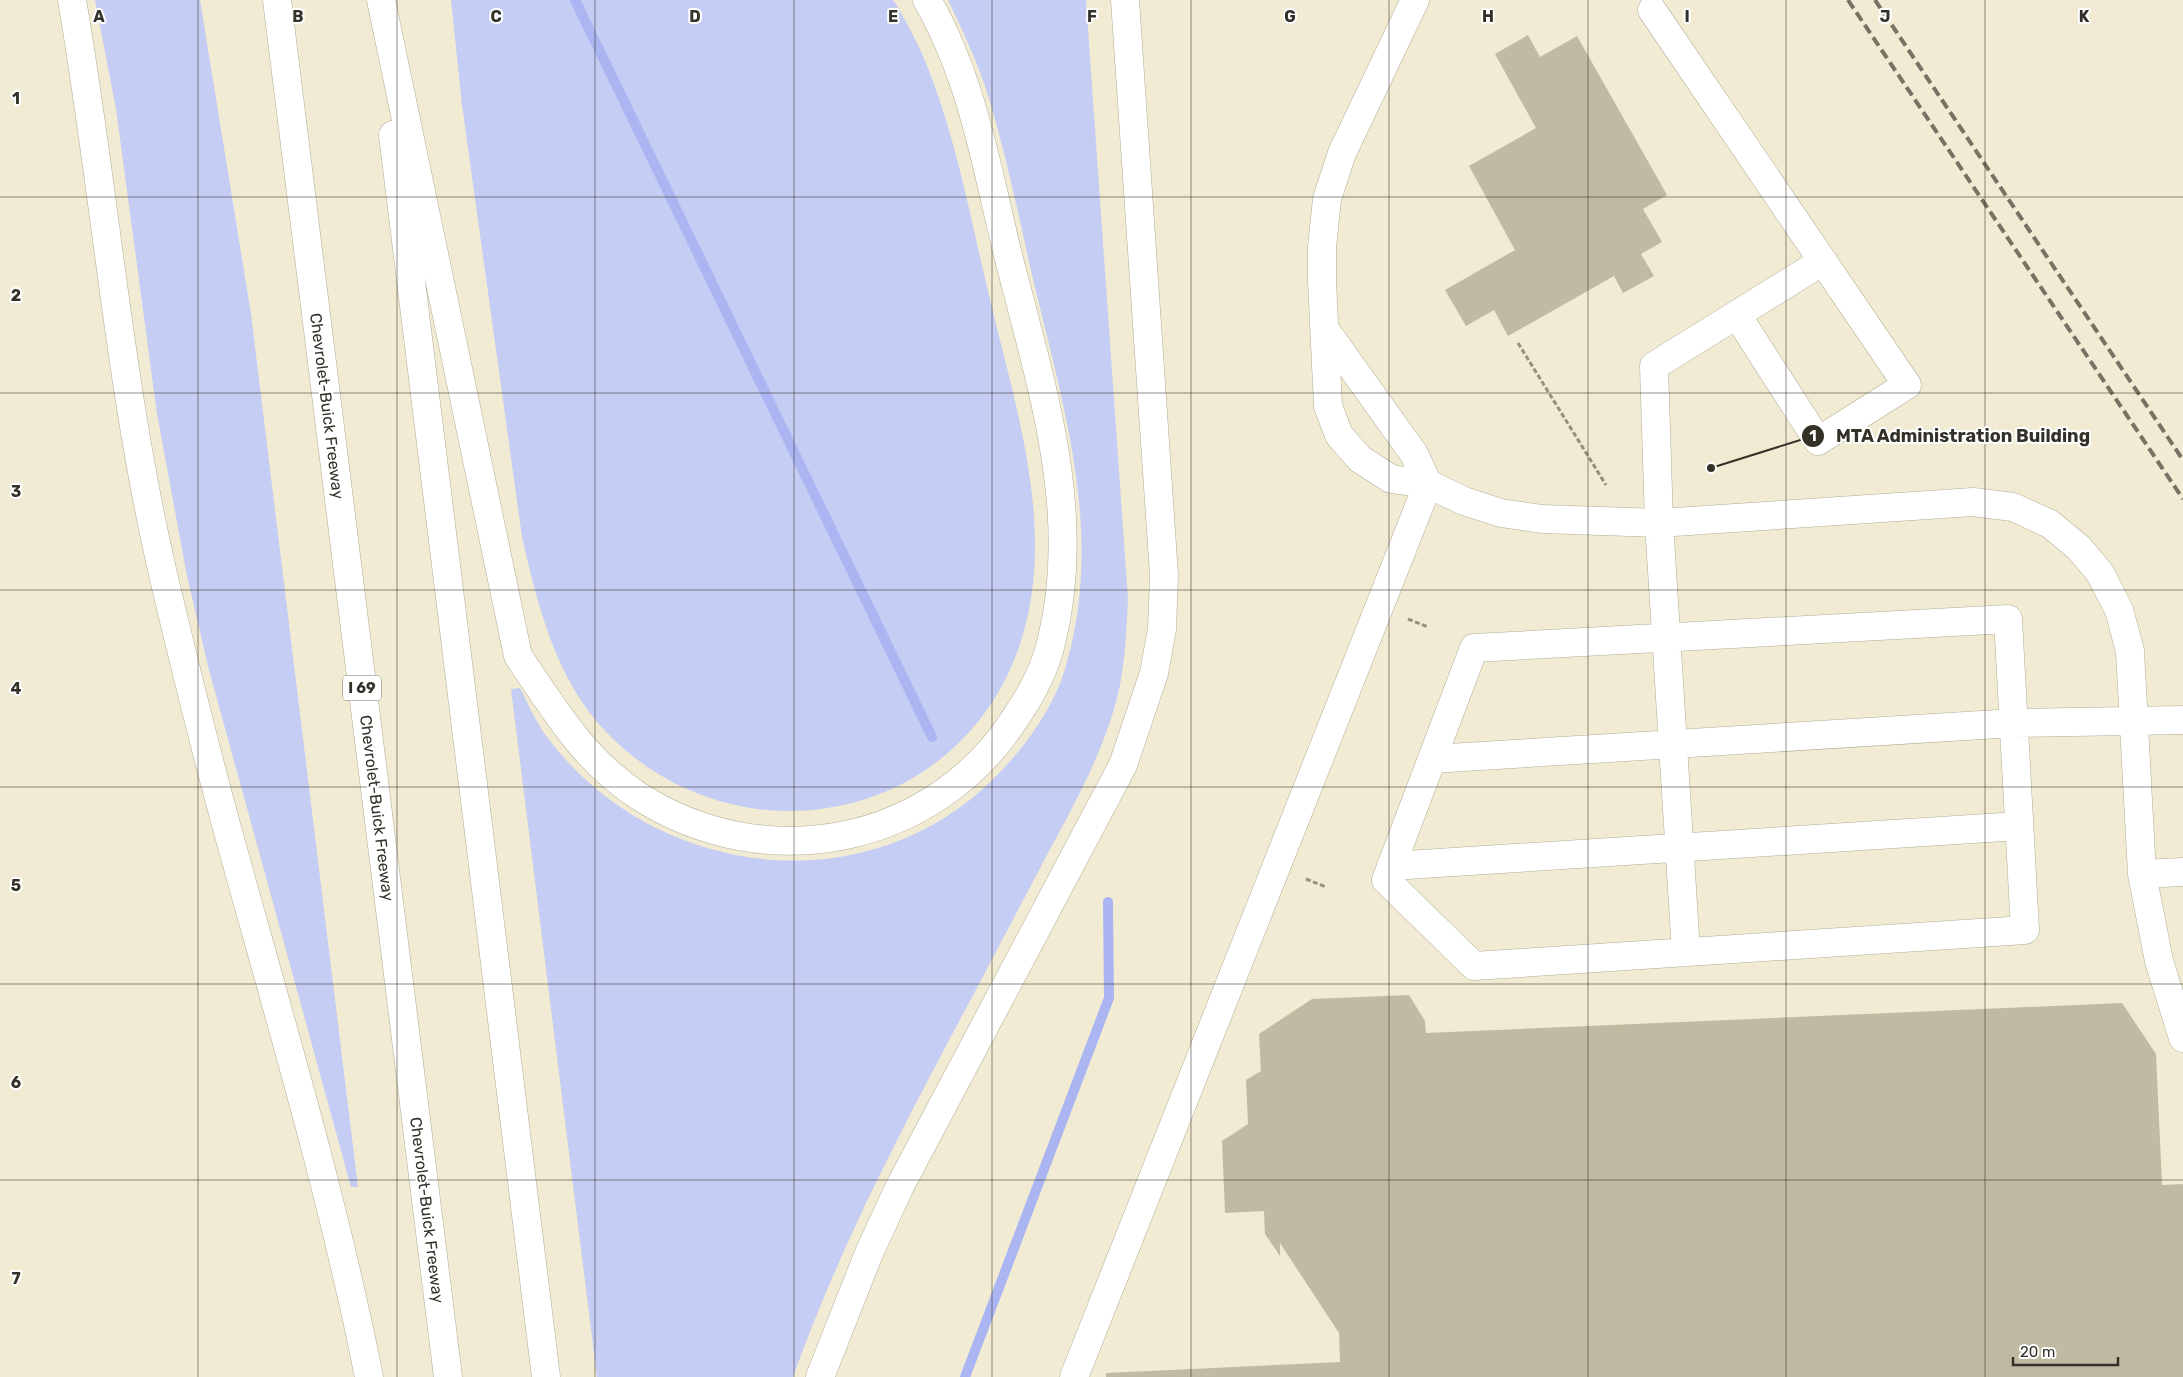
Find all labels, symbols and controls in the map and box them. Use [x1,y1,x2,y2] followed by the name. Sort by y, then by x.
[93,7,105,26] text: A
[292,7,304,26] text: B
[490,7,502,26] text: C
[689,7,701,26] text: D
[888,7,898,26] text: E
[1087,7,1097,26] text: F
[1284,7,1296,26] text: G
[1482,7,1494,26] text: H
[1684,7,1690,26] text: I
[1880,7,1890,26] text: J
[2079,7,2090,26] text: K
[12,89,20,108] text: 1
[11,286,21,305] text: 2
[306,312,348,500] street label: Chevrolet-Buick Freeway
[1801,420,2101,453] callout: MTA Administration Building
[1836,425,2090,447] text: MTA Administration Building
[1809,427,1817,445] text: 1
[11,482,21,501] text: 3
[343,676,381,700] road number: I 69
[11,679,22,698] text: 4
[356,714,398,902] street label: Chevrolet-Buick Freeway
[11,876,21,895] text: 5
[11,1073,21,1092] text: 6
[406,1116,448,1304] street label: Chevrolet-Buick Freeway
[11,1269,21,1288] text: 7
[2013,1334,2118,1366] scale bar
[2020,1343,2055,1361] text: 20 m

